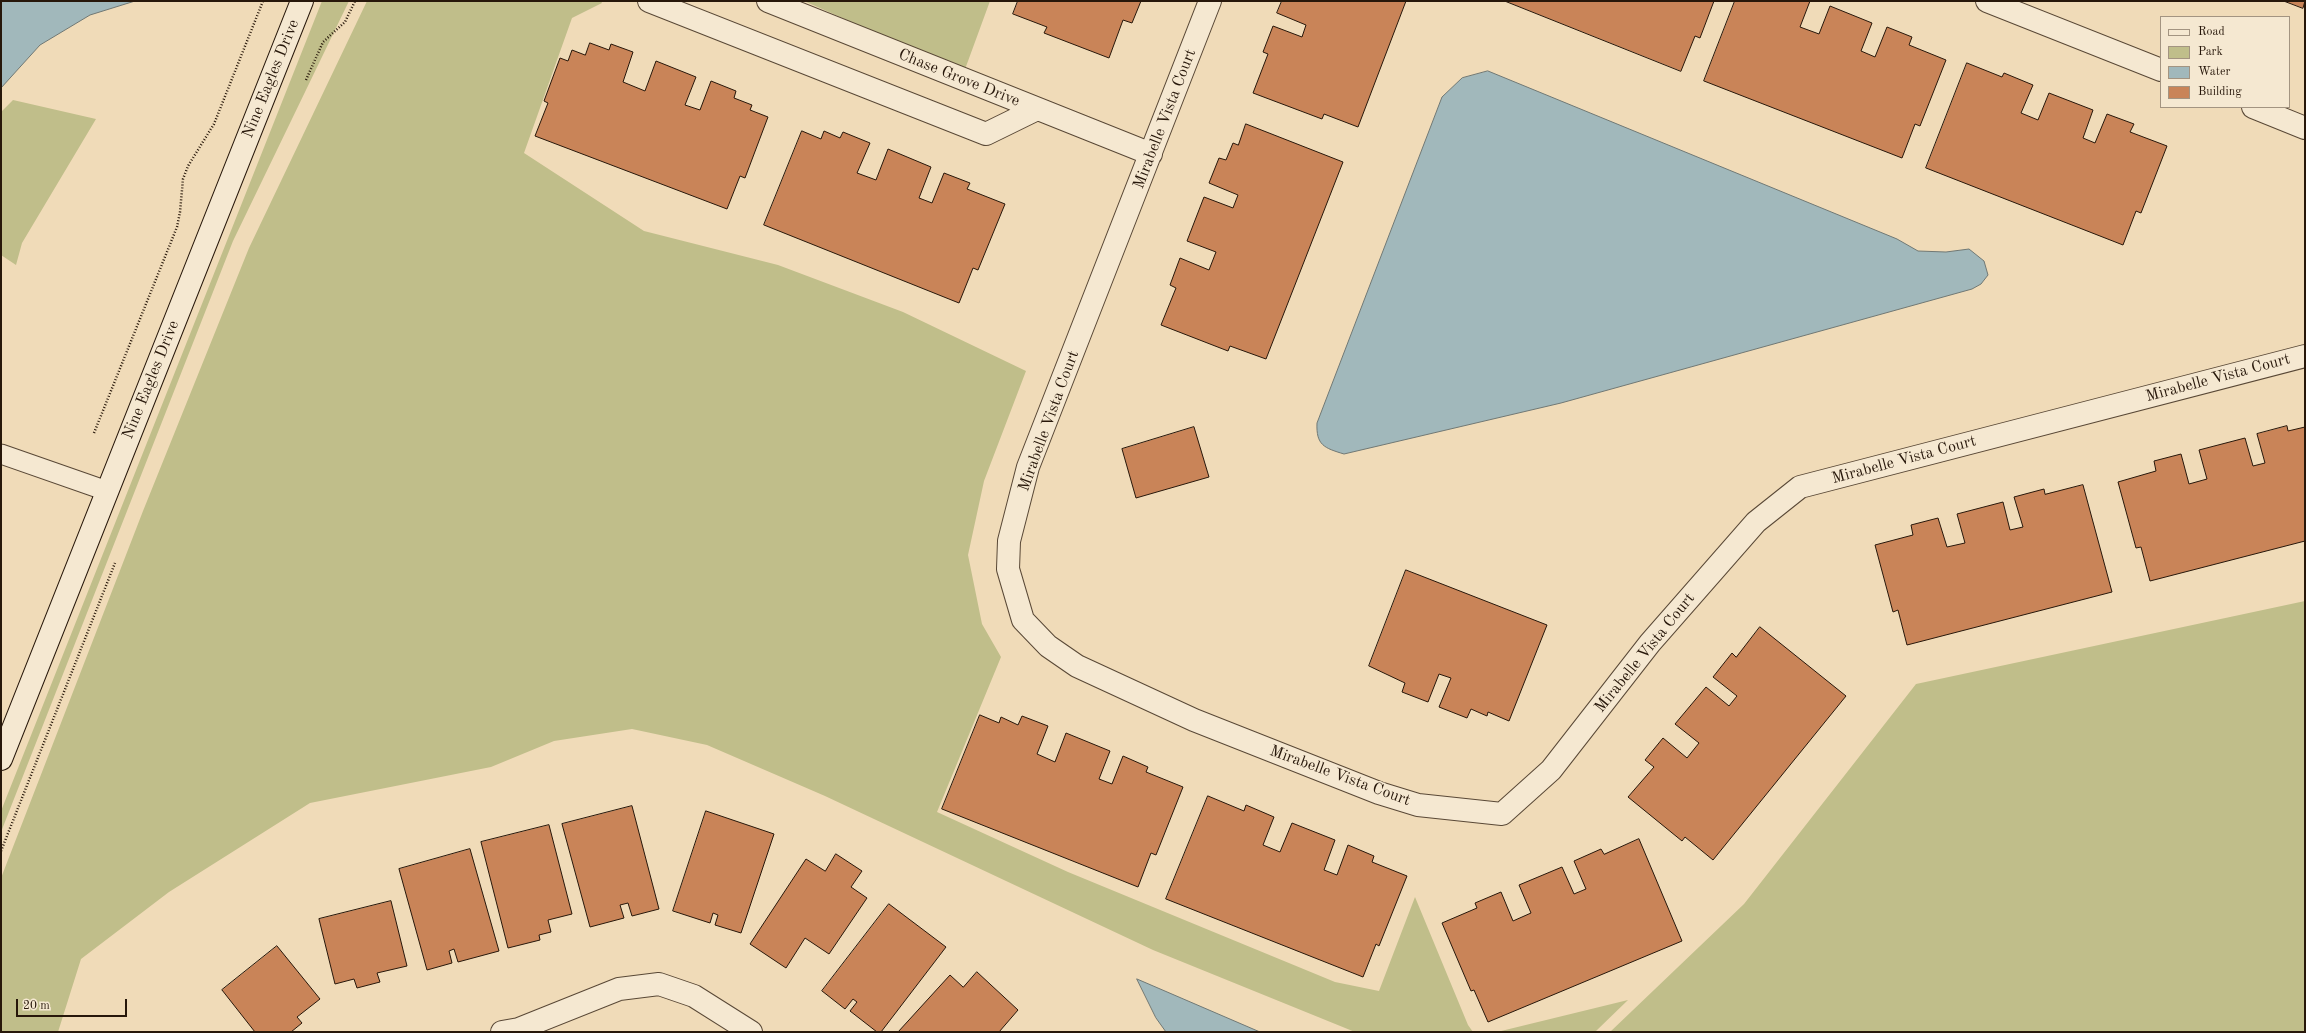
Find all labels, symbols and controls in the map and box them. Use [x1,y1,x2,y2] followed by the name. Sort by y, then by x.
[2160,16,2290,108] legend
[238,17,304,141] street label: Nine Eagles Drive
[2198,26,2225,38] text: Road
[895,45,1023,111] street label: Chase Grove Drive
[1129,46,1201,192] street label: Mirabelle Vista Court
[2198,46,2223,58] text: Park
[2198,66,2230,78] text: Water
[2198,86,2242,98] text: Building
[118,318,184,442] street label: Nine Eagles Drive
[1015,348,1083,494] street label: Mirabelle Vista Court
[2144,350,2292,406] street label: Mirabelle Vista Court
[1830,432,1978,488] street label: Mirabelle Vista Court
[1591,589,1699,717] street label: Mirabelle Vista Court
[1267,742,1413,810] street label: Mirabelle Vista Court
[18,991,129,1017] scale bar
[23,1000,50,1012] text: 20 m

